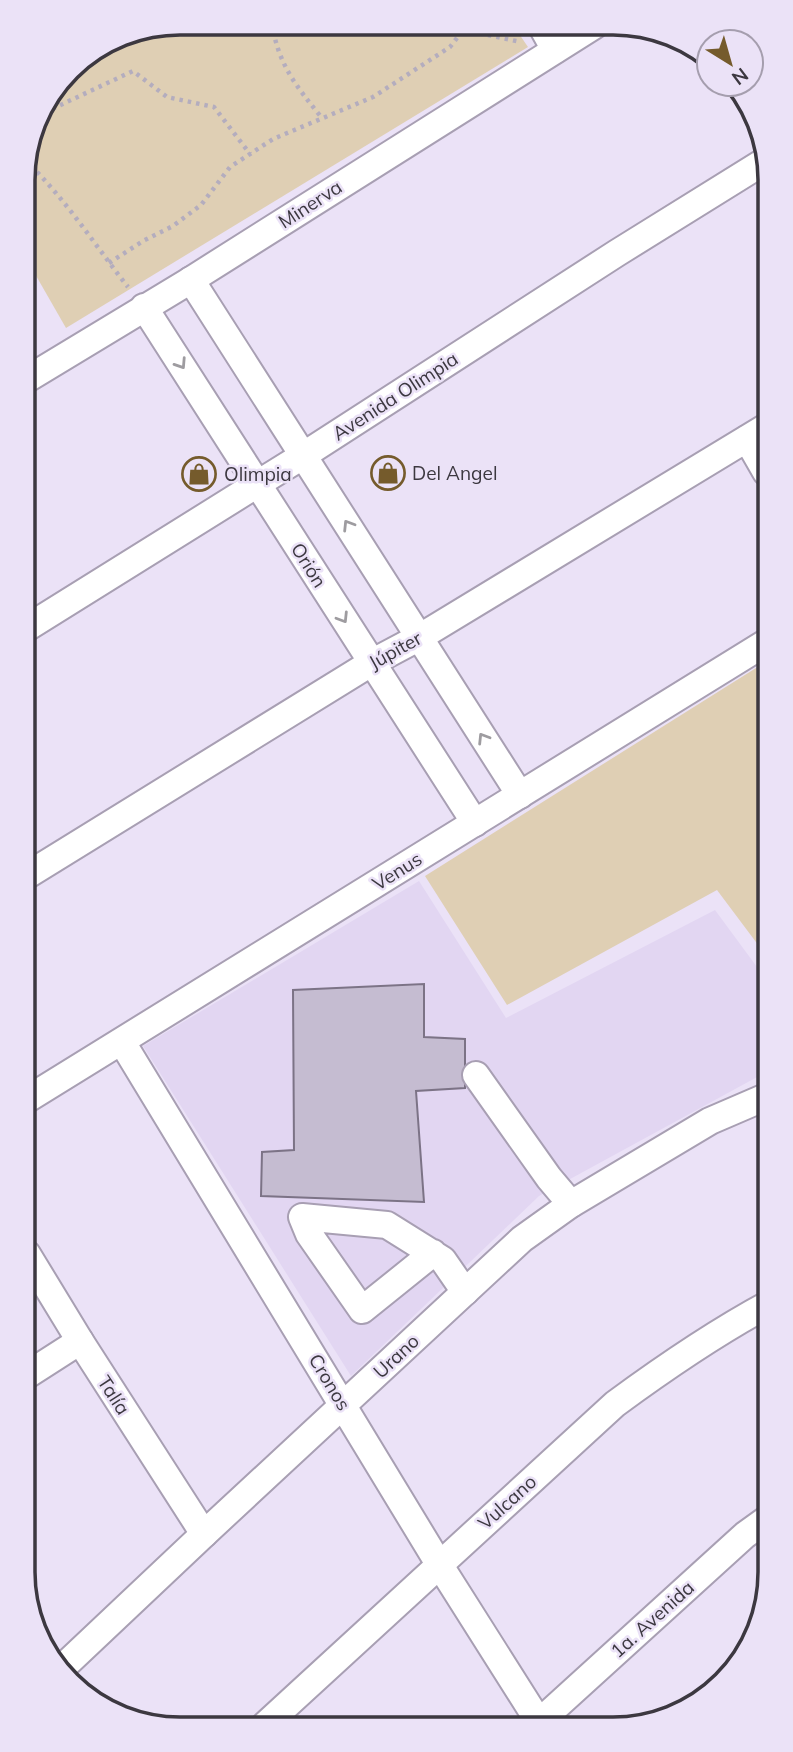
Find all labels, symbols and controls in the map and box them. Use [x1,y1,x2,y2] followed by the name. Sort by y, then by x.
[695,28,765,98] north arrow
[727,63,753,90] text: N
[274,175,346,233] street label: Minerva
[328,346,462,446] street label: Avenida Olimpia
[173,356,185,369] one-way arrow
[369,454,407,492] shop icon: Del Angel
[180,455,218,493] shop icon: Olimpia
[412,461,497,485] place label: Del Angel
[224,462,292,486] place label: Olimpia
[344,519,357,532] one-way arrow
[286,538,332,592] street label: Orión
[334,610,347,623] one-way arrow
[364,626,426,674] street label: Júpiter
[479,732,492,745] one-way arrow
[368,847,426,895] street label: Venus
[368,1329,424,1383] street label: Urano
[304,1349,356,1415] street label: Cronos
[93,1371,135,1419] street label: Talía
[473,1469,541,1535] street label: Vulcano
[605,1575,699,1663] street label: 1a. Avenida

